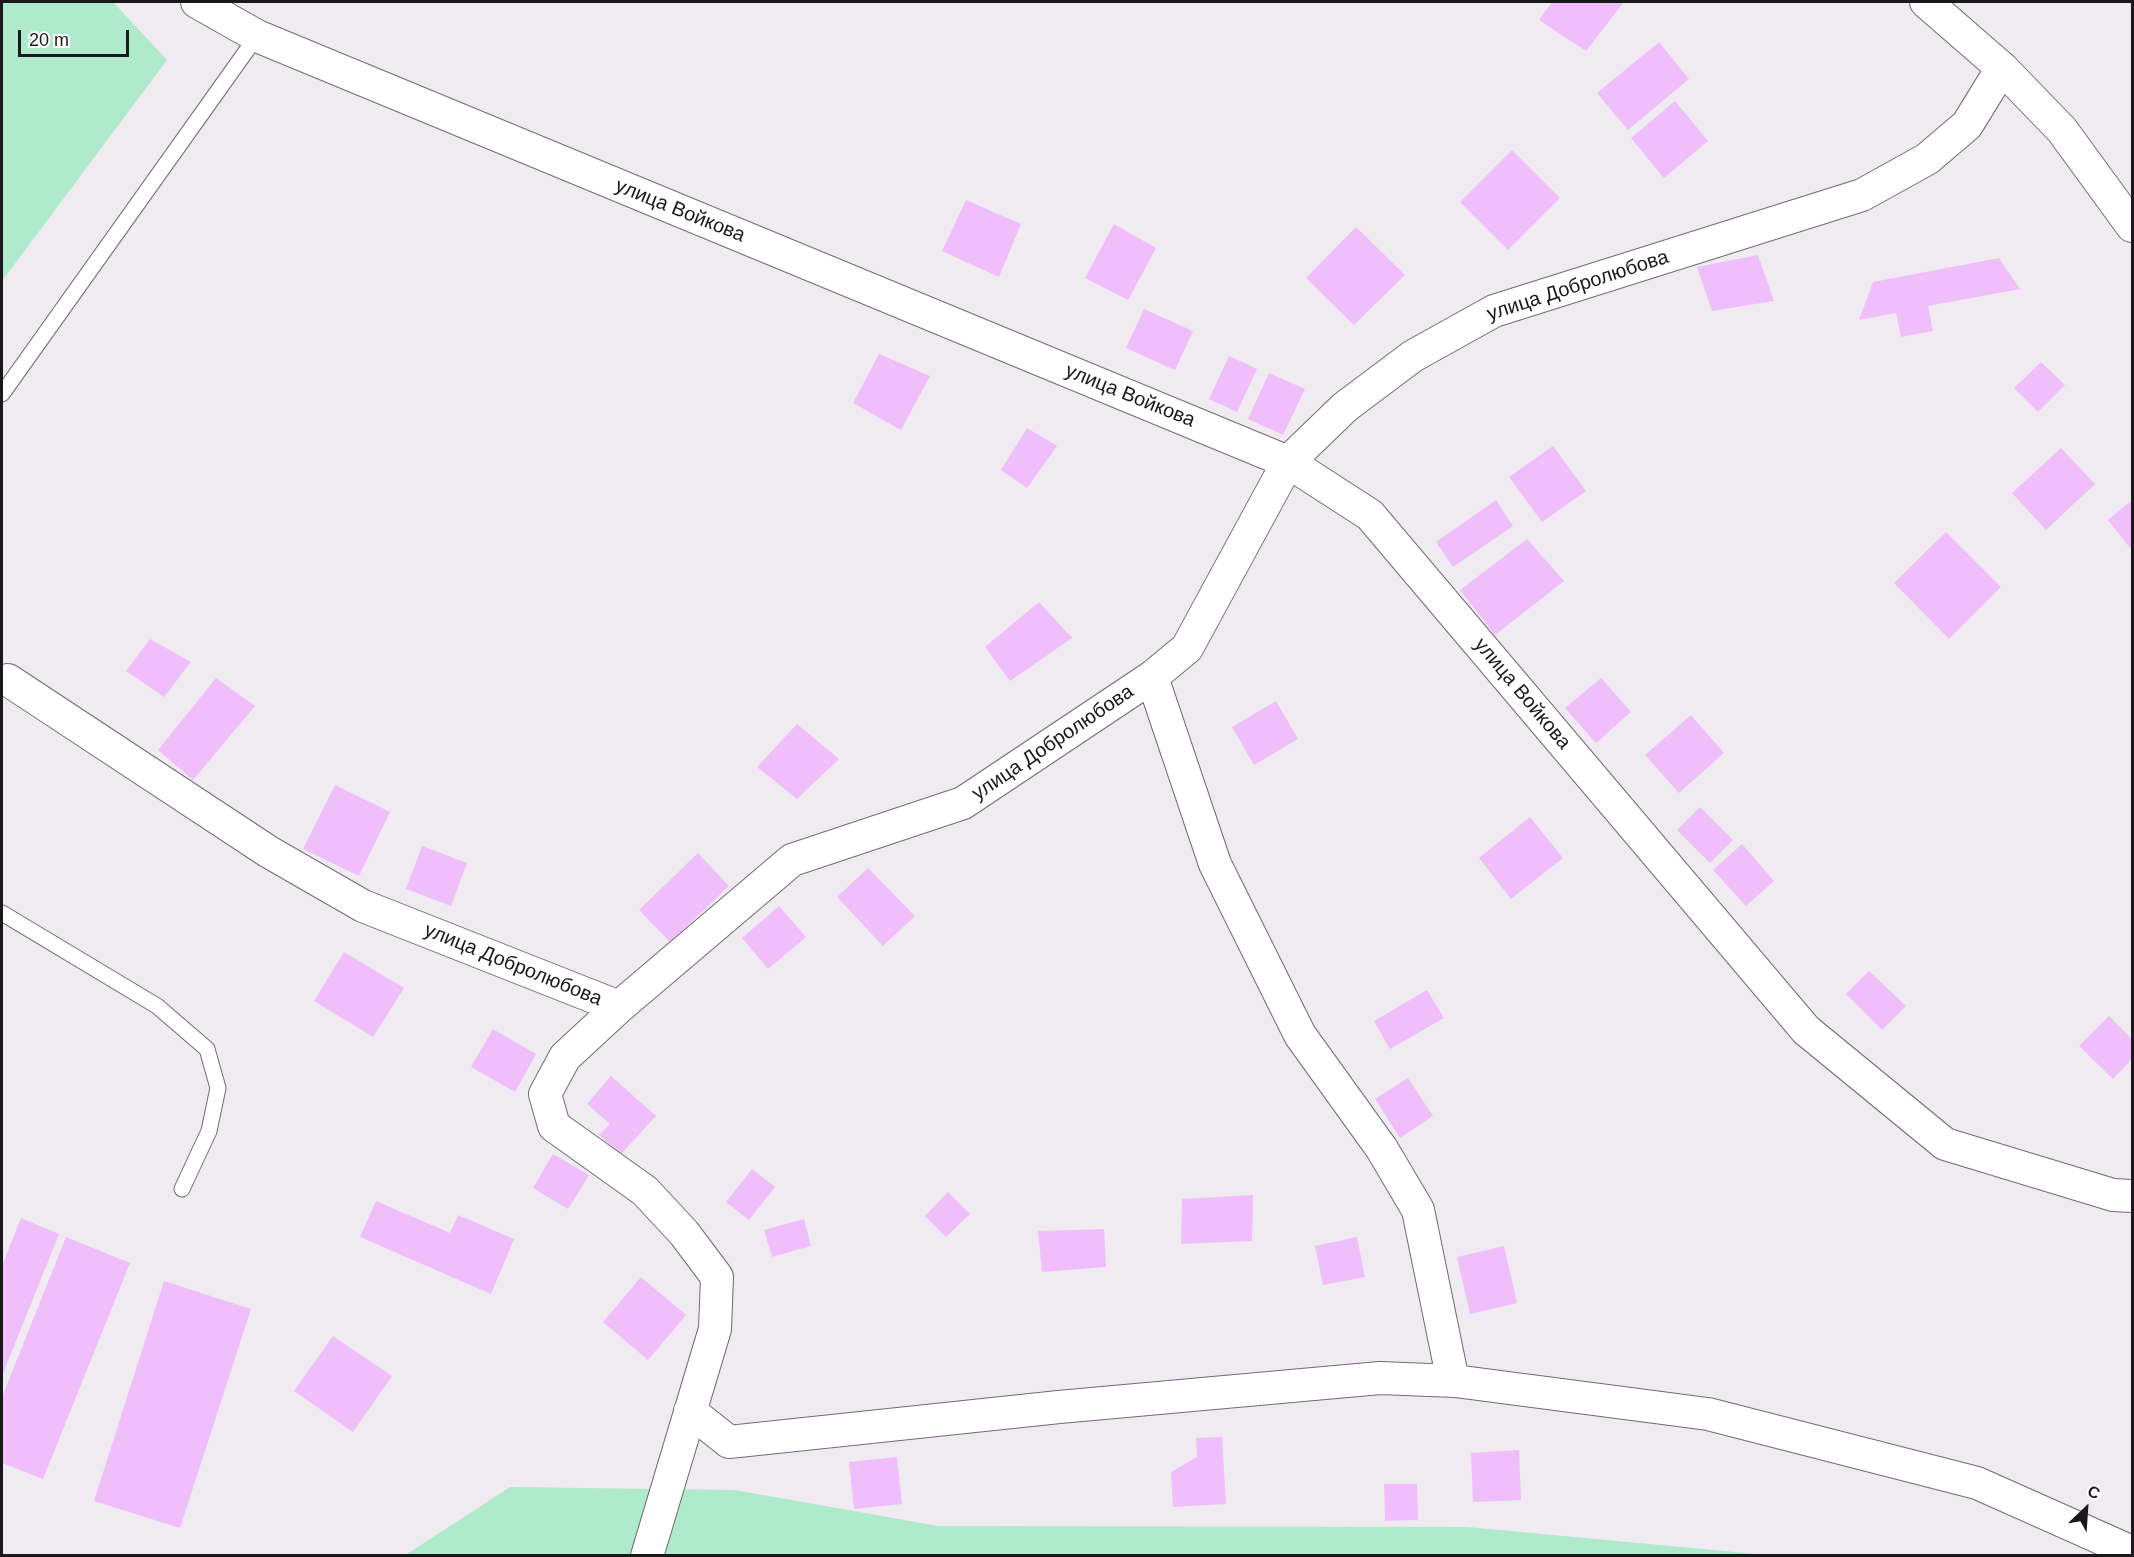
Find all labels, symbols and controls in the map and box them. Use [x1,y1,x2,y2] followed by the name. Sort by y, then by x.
[21,18,132,56] scale bar
[29,30,69,50] text: 20 m
[612,174,748,248] street label: улица Войкова
[1484,245,1672,327] street label: улица Добролюбова
[1062,359,1198,433] street label: улица Войкова
[1469,634,1575,754] street label: улица Войкова
[968,680,1138,806] street label: улица Добролюбова
[421,918,605,1012] street label: улица Добролюбова
[2056,1479,2116,1539] north arrow
[2085,1482,2103,1502] text: С

